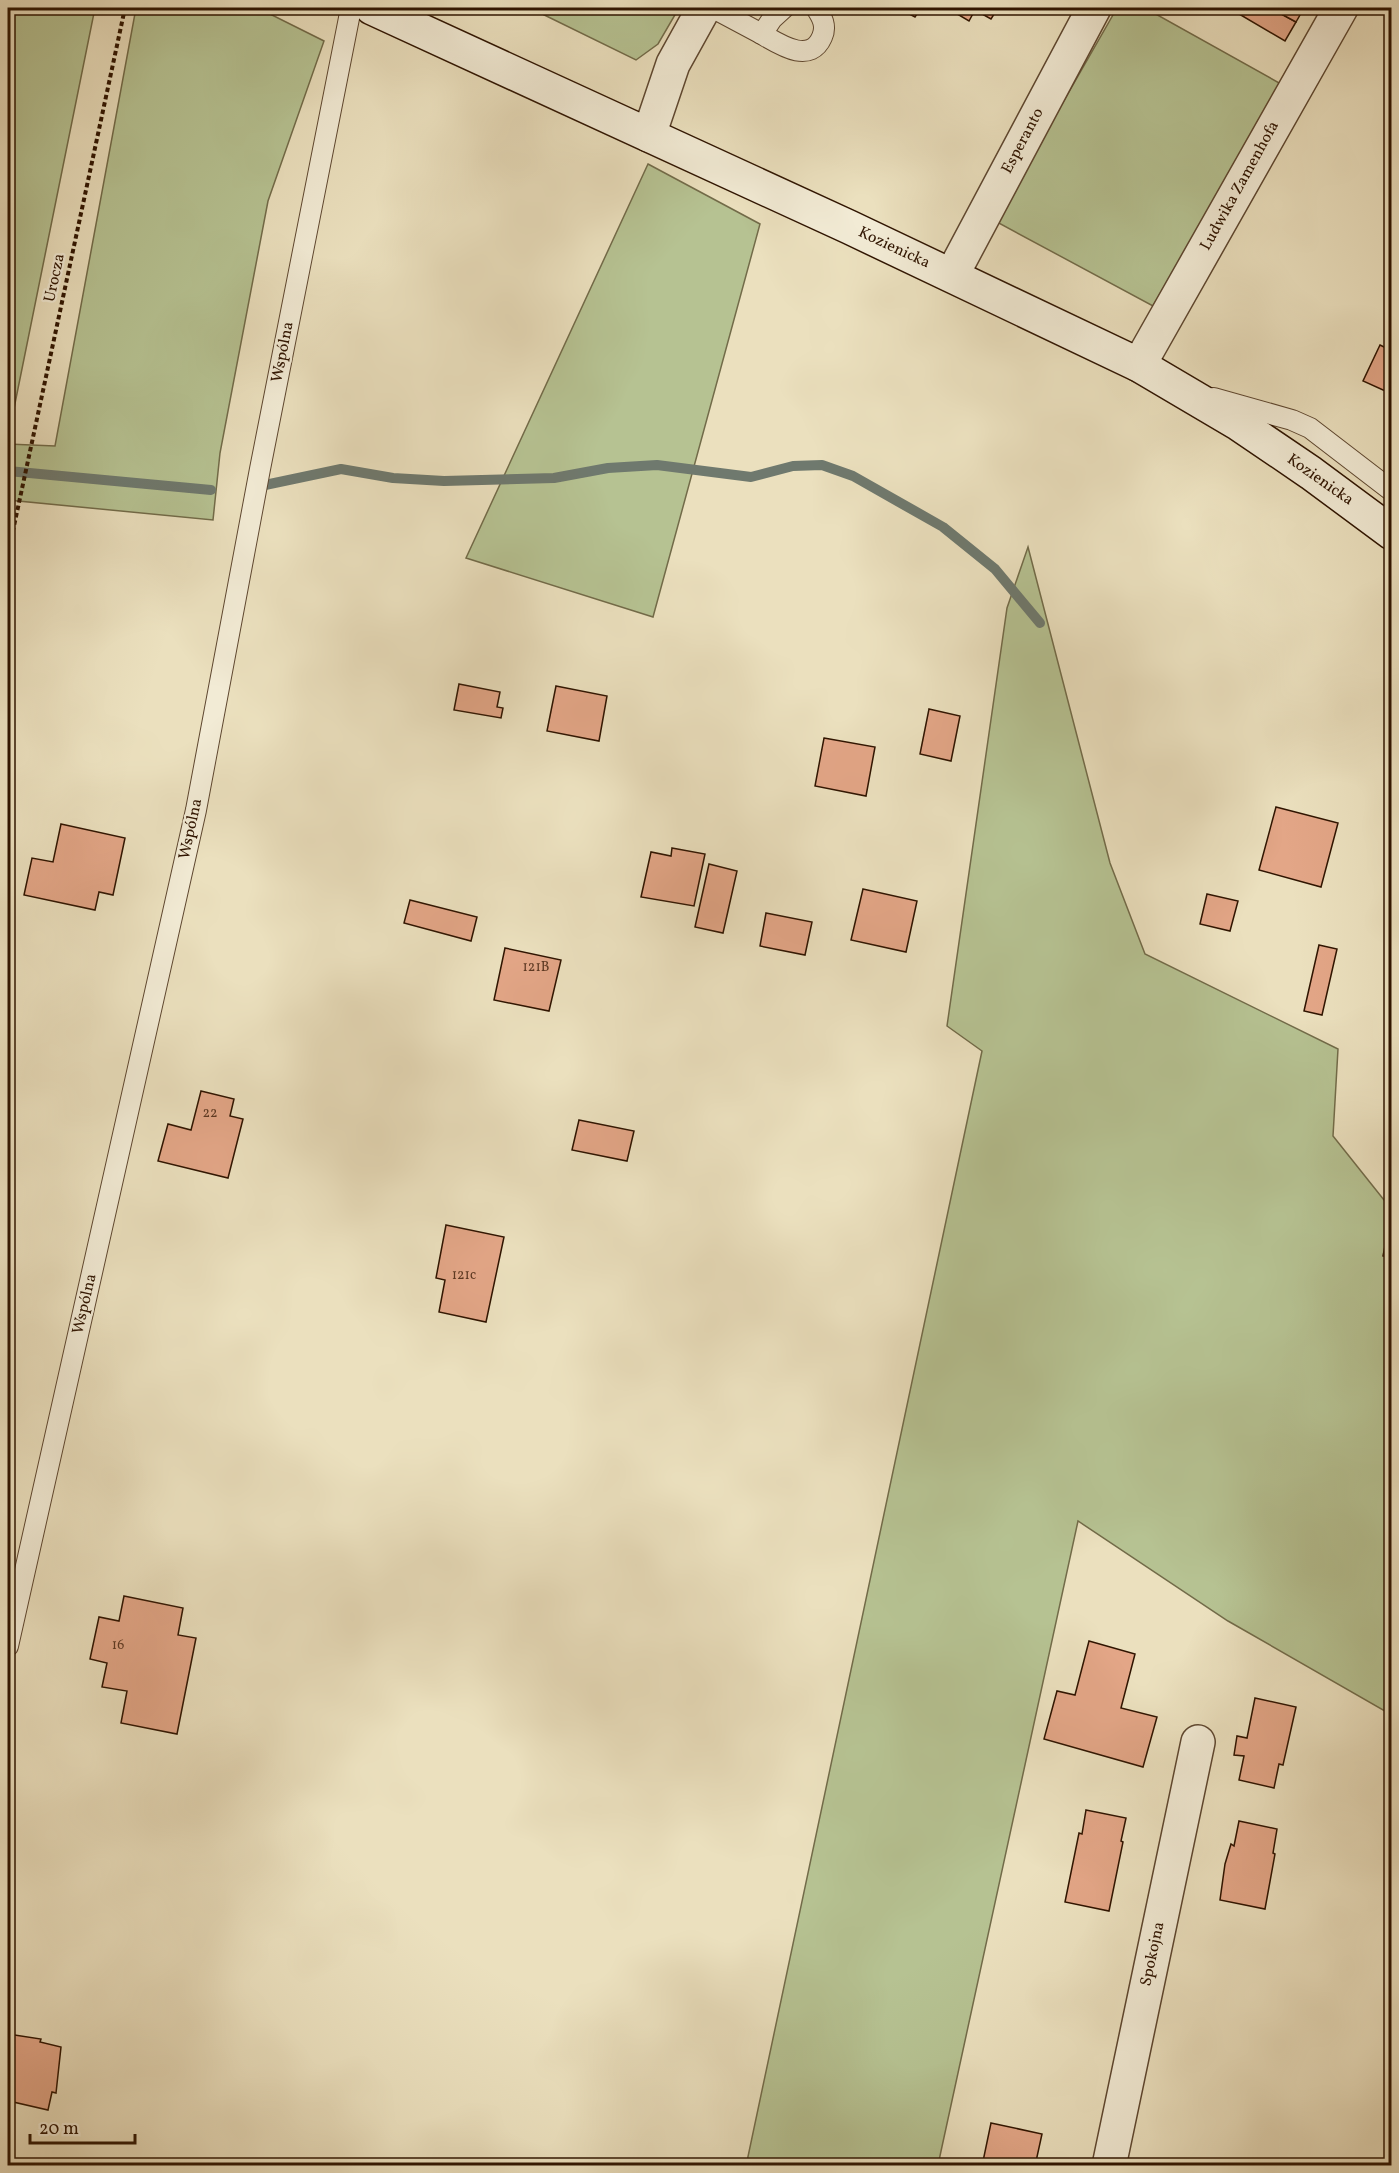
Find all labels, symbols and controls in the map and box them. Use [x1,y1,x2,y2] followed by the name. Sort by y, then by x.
[997,104,1049,178] street label: Esperanto
[1195,117,1285,255] street label: Ludwika Zamenhofa
[854,222,934,274] street label: Kozienicka
[39,252,71,304] street label: Urocza
[266,320,300,384] street label: Wspólna
[1282,449,1358,511] street label: Kozienicka
[174,797,208,861] street label: Wspólna
[522,958,550,977] house number: 121B
[202,1104,218,1123] house number: 22
[452,1266,476,1285] house number: 121c
[67,1272,103,1336] street label: Wspólna
[112,1636,124,1655] house number: 16
[1135,1920,1171,1988] street label: Spokojna
[30,2107,135,2145] scale bar
[39,2117,79,2142] text: 20 m

